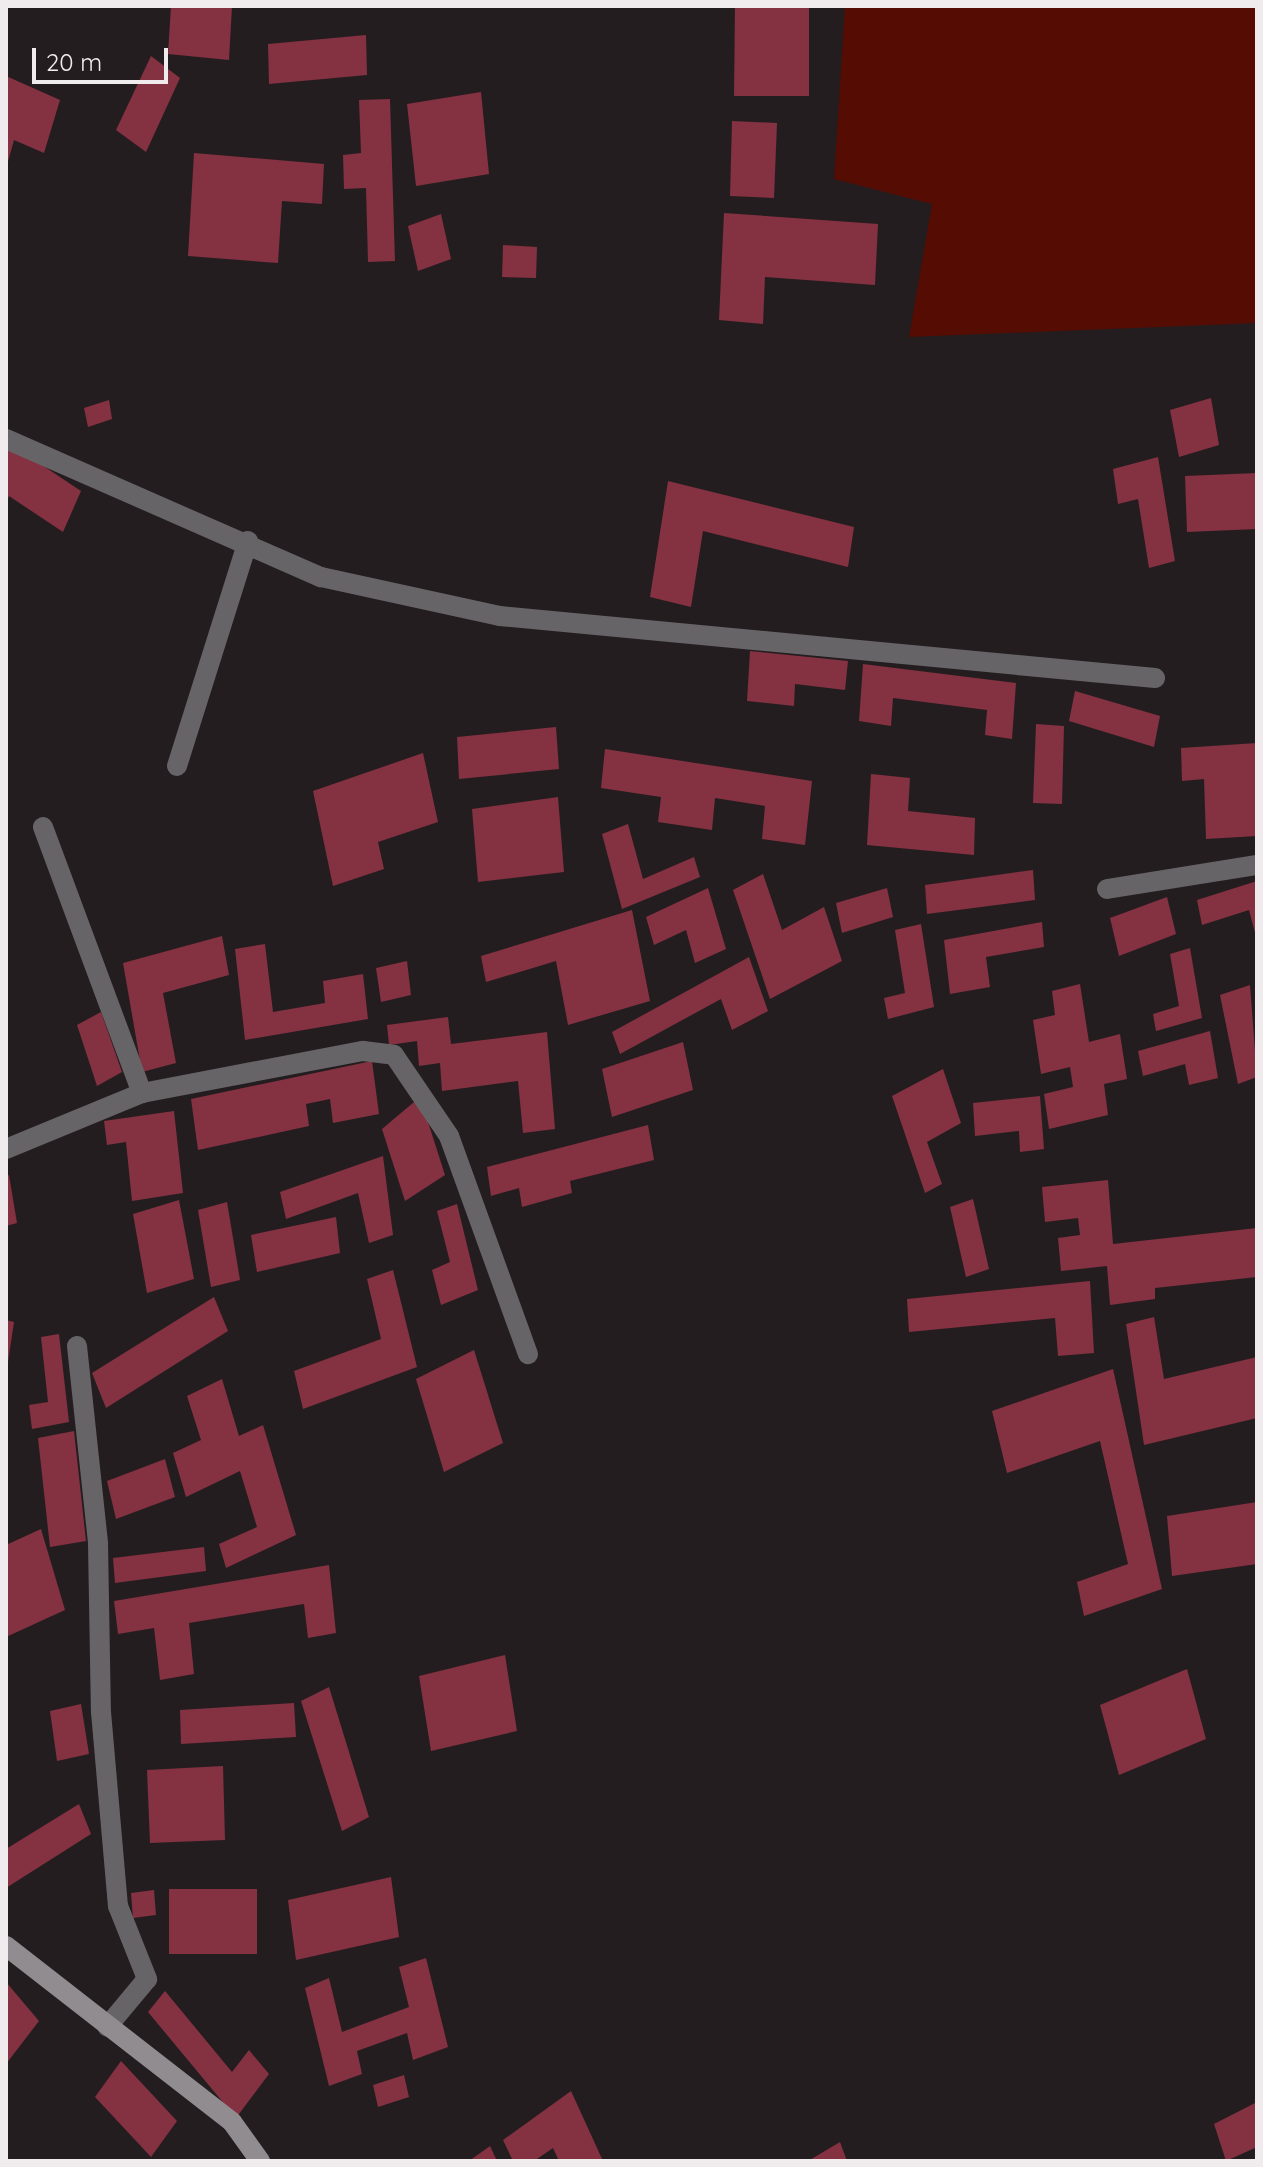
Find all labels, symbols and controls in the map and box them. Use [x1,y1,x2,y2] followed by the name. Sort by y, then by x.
[36,32,172,82] scale bar
[46,47,102,77] text: 20 m

